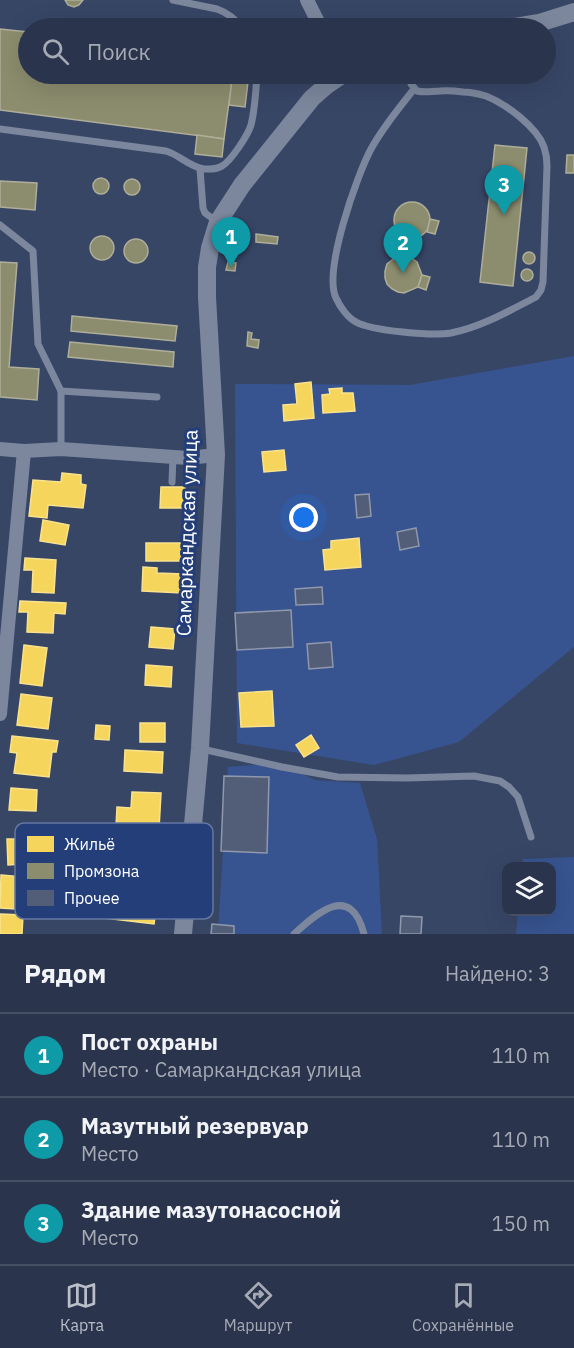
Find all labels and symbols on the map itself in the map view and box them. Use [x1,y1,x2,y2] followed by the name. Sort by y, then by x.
[484,166,524,215] pin: 3
[212,218,250,267] pin: 1
[384,224,422,273] pin: 2
[169,429,204,637] street label: Самаркандская улица
[289,503,318,532] your location
[15,823,213,919] legend
[64,834,115,854] text: Жильё
[64,861,140,881] text: Промзона
[64,888,120,908] text: Прочее

